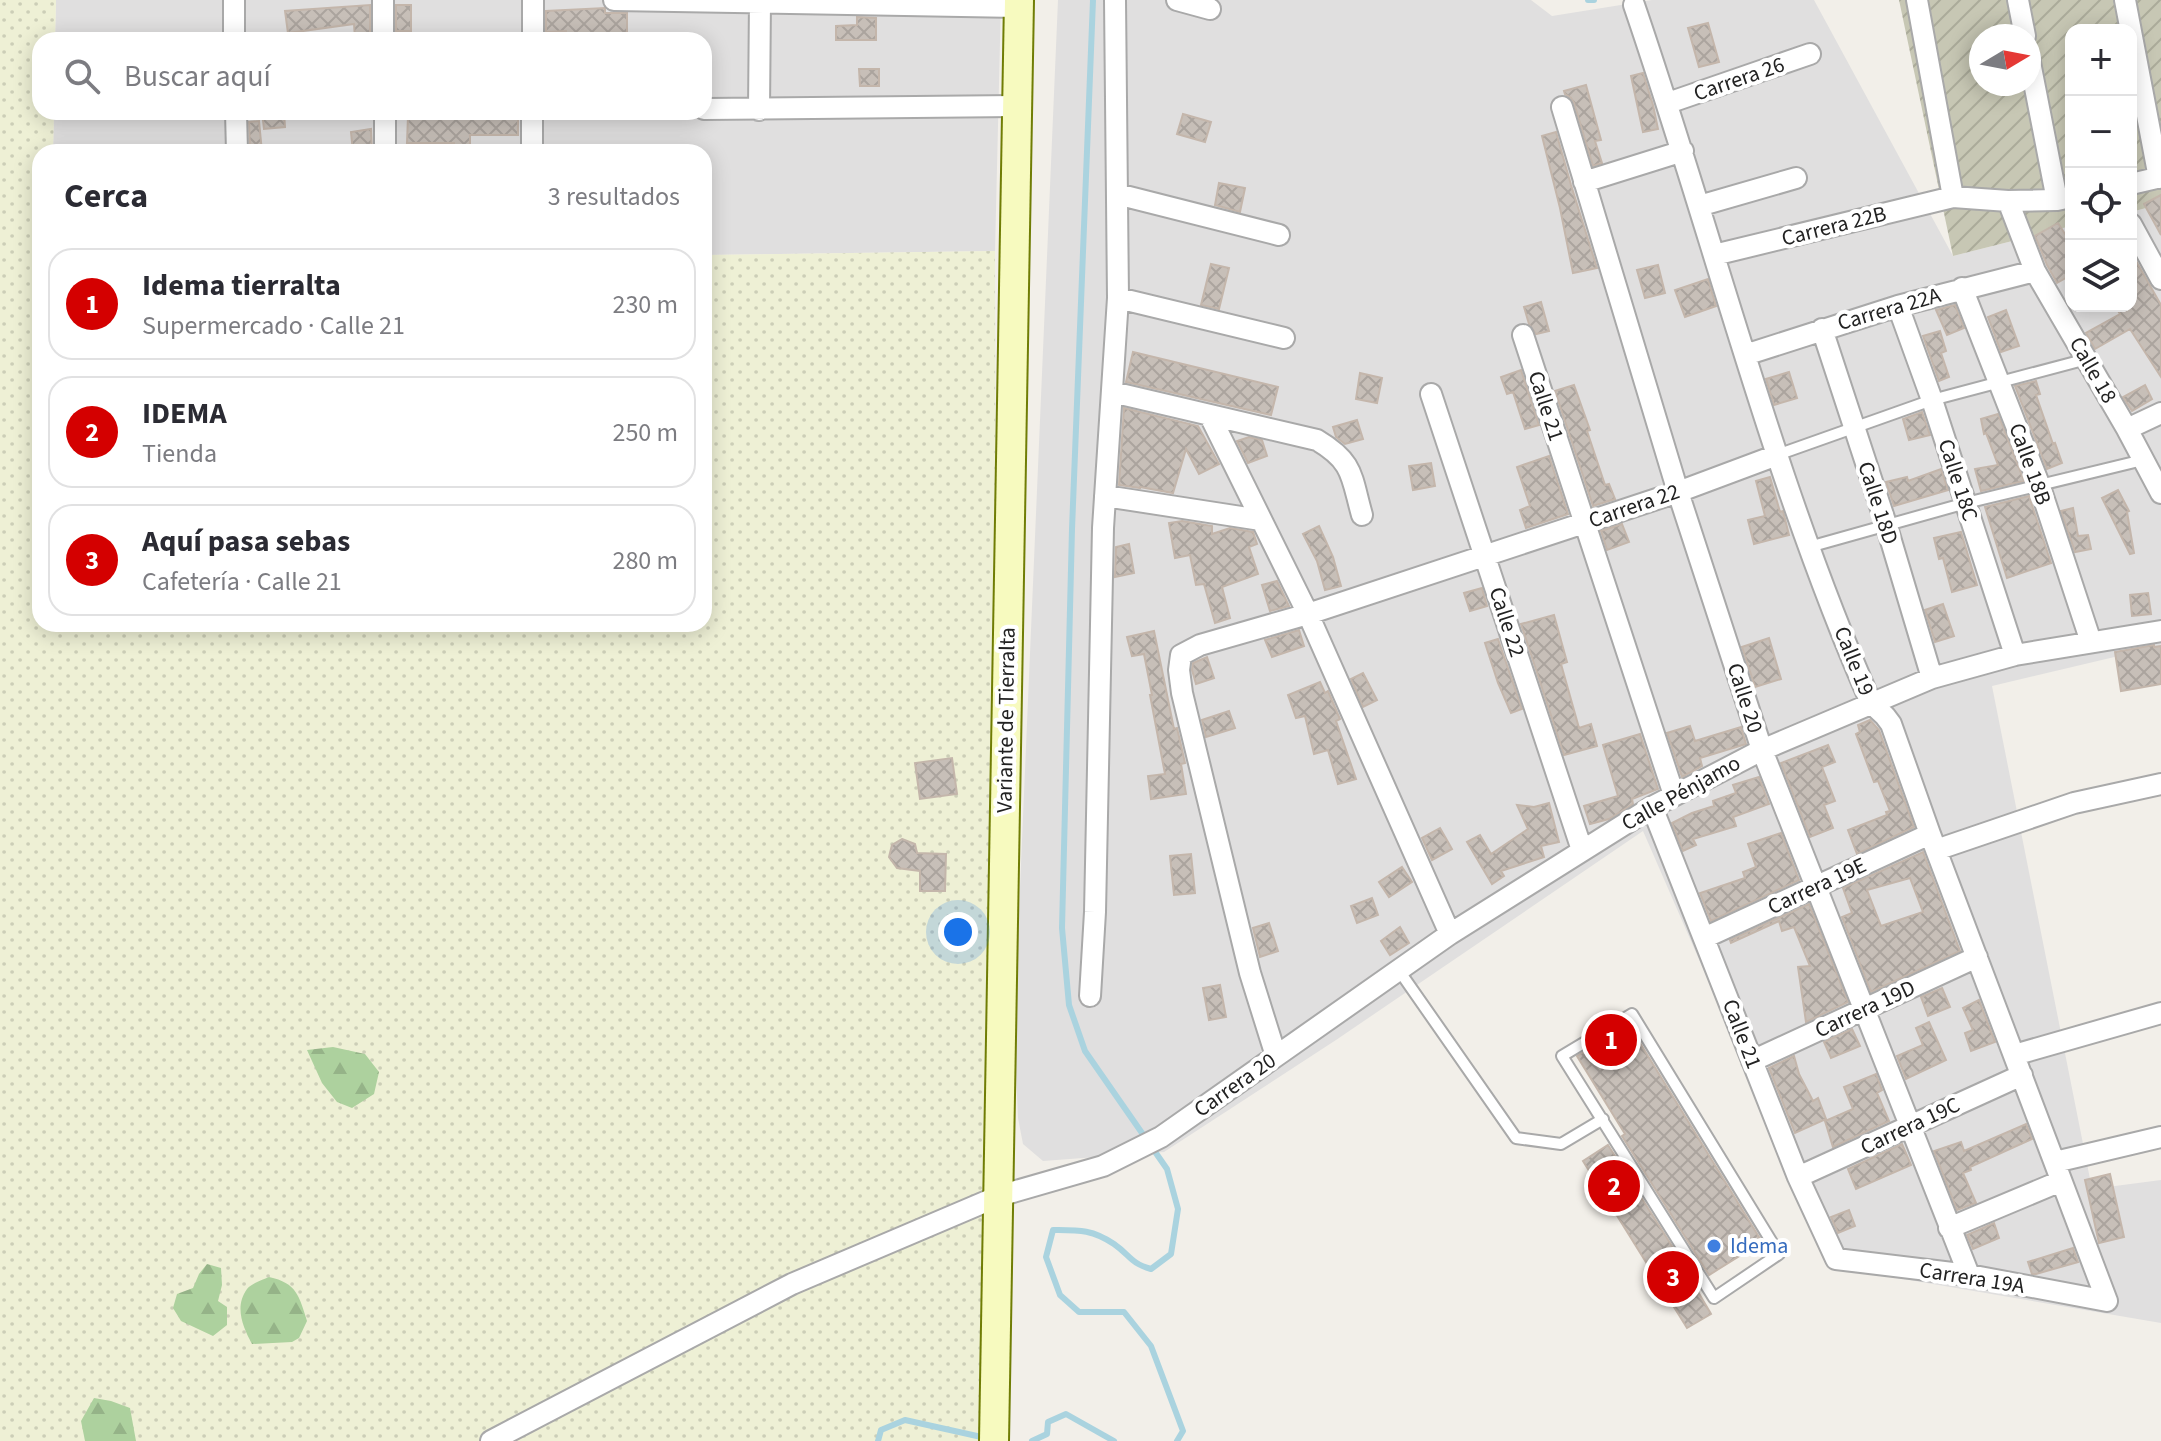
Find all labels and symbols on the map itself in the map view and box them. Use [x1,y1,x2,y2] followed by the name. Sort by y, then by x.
[1969,24,2041,96] north arrow
[1689,49,1789,109] street label: Carrera 26
[1778,198,1890,254] street label: Carrera 22B
[1834,279,1944,339] street label: Carrera 22A
[2061,331,2125,409] street label: Calle 18
[1520,367,1572,445] street label: Calle 21
[2000,419,2060,509] street label: Calle 18B
[1930,435,1986,525] street label: Calle 18C
[1850,457,1906,549] street label: Calle 18D
[1584,476,1684,536] street label: Carrera 22
[1481,583,1533,661] street label: Calle 22
[1826,622,1882,700] street label: Calle 19
[988,627,1024,813] street label: Variante de Tierralta
[1719,659,1771,737] street label: Calle 20
[1616,747,1746,839] street label: Calle Pénjamo
[1762,849,1872,923] street label: Carrera 19E
[938,912,978,952] your location
[1809,972,1921,1046] street label: Carrera 19D
[1714,995,1770,1073] street label: Calle 21
[1585,1010,1637,1070] pin: 1
[1187,1045,1283,1125] street label: Carrera 20
[1855,1089,1965,1163] street label: Carrera 19C
[1588,1156,1640,1216] pin: 2
[1730,1230,1788,1262] place label: Idema
[1705,1237,1723,1255] marker: Idema
[1647,1247,1699,1307] pin: 3
[1917,1254,2027,1302] street label: Carrera 19A

